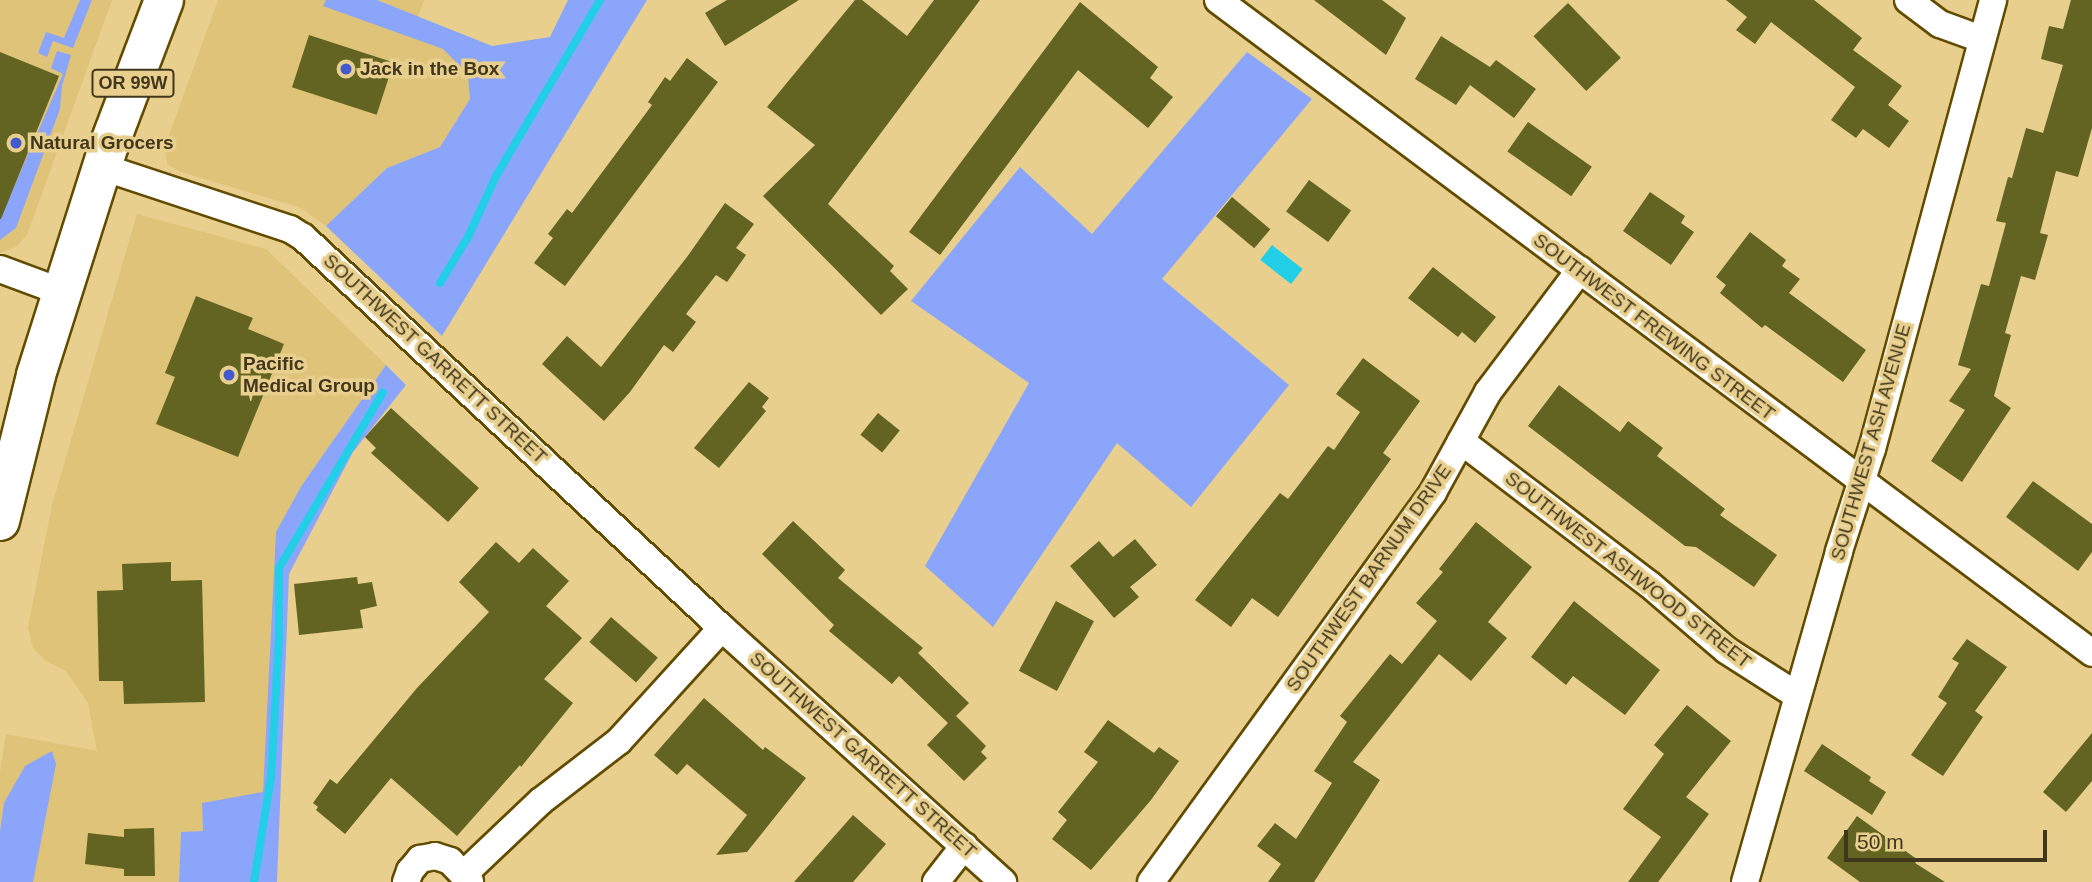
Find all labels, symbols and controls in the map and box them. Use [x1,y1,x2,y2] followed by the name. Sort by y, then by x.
[360,58,499,80] place label: Jack in the Box
[338,61,354,77] marker: Jack in the Box
[91,68,175,98] road number: OR 99W
[30,132,174,154] place label: Natural Grocers
[8,135,24,151] marker: Natural Grocers
[1529,229,1779,425] street label: SOUTHWEST FREWING STREET
[318,249,552,469] street label: SOUTHWEST GARRETT STREET
[1826,320,1916,564] street label: SOUTHWEST ASH AVENUE
[243,353,375,397] place label: Pacific Medical Group
[221,367,237,383] marker: Pacific Medical Group
[1282,460,1456,696] street label: SOUTHWEST BARNUM DRIVE
[1500,466,1756,674] street label: SOUTHWEST ASHWOOD STREET
[745,647,981,863] street label: SOUTHWEST GARRETT STREET
[1847,816,2050,860] scale bar
[1857,830,1904,853] text: 50 m

